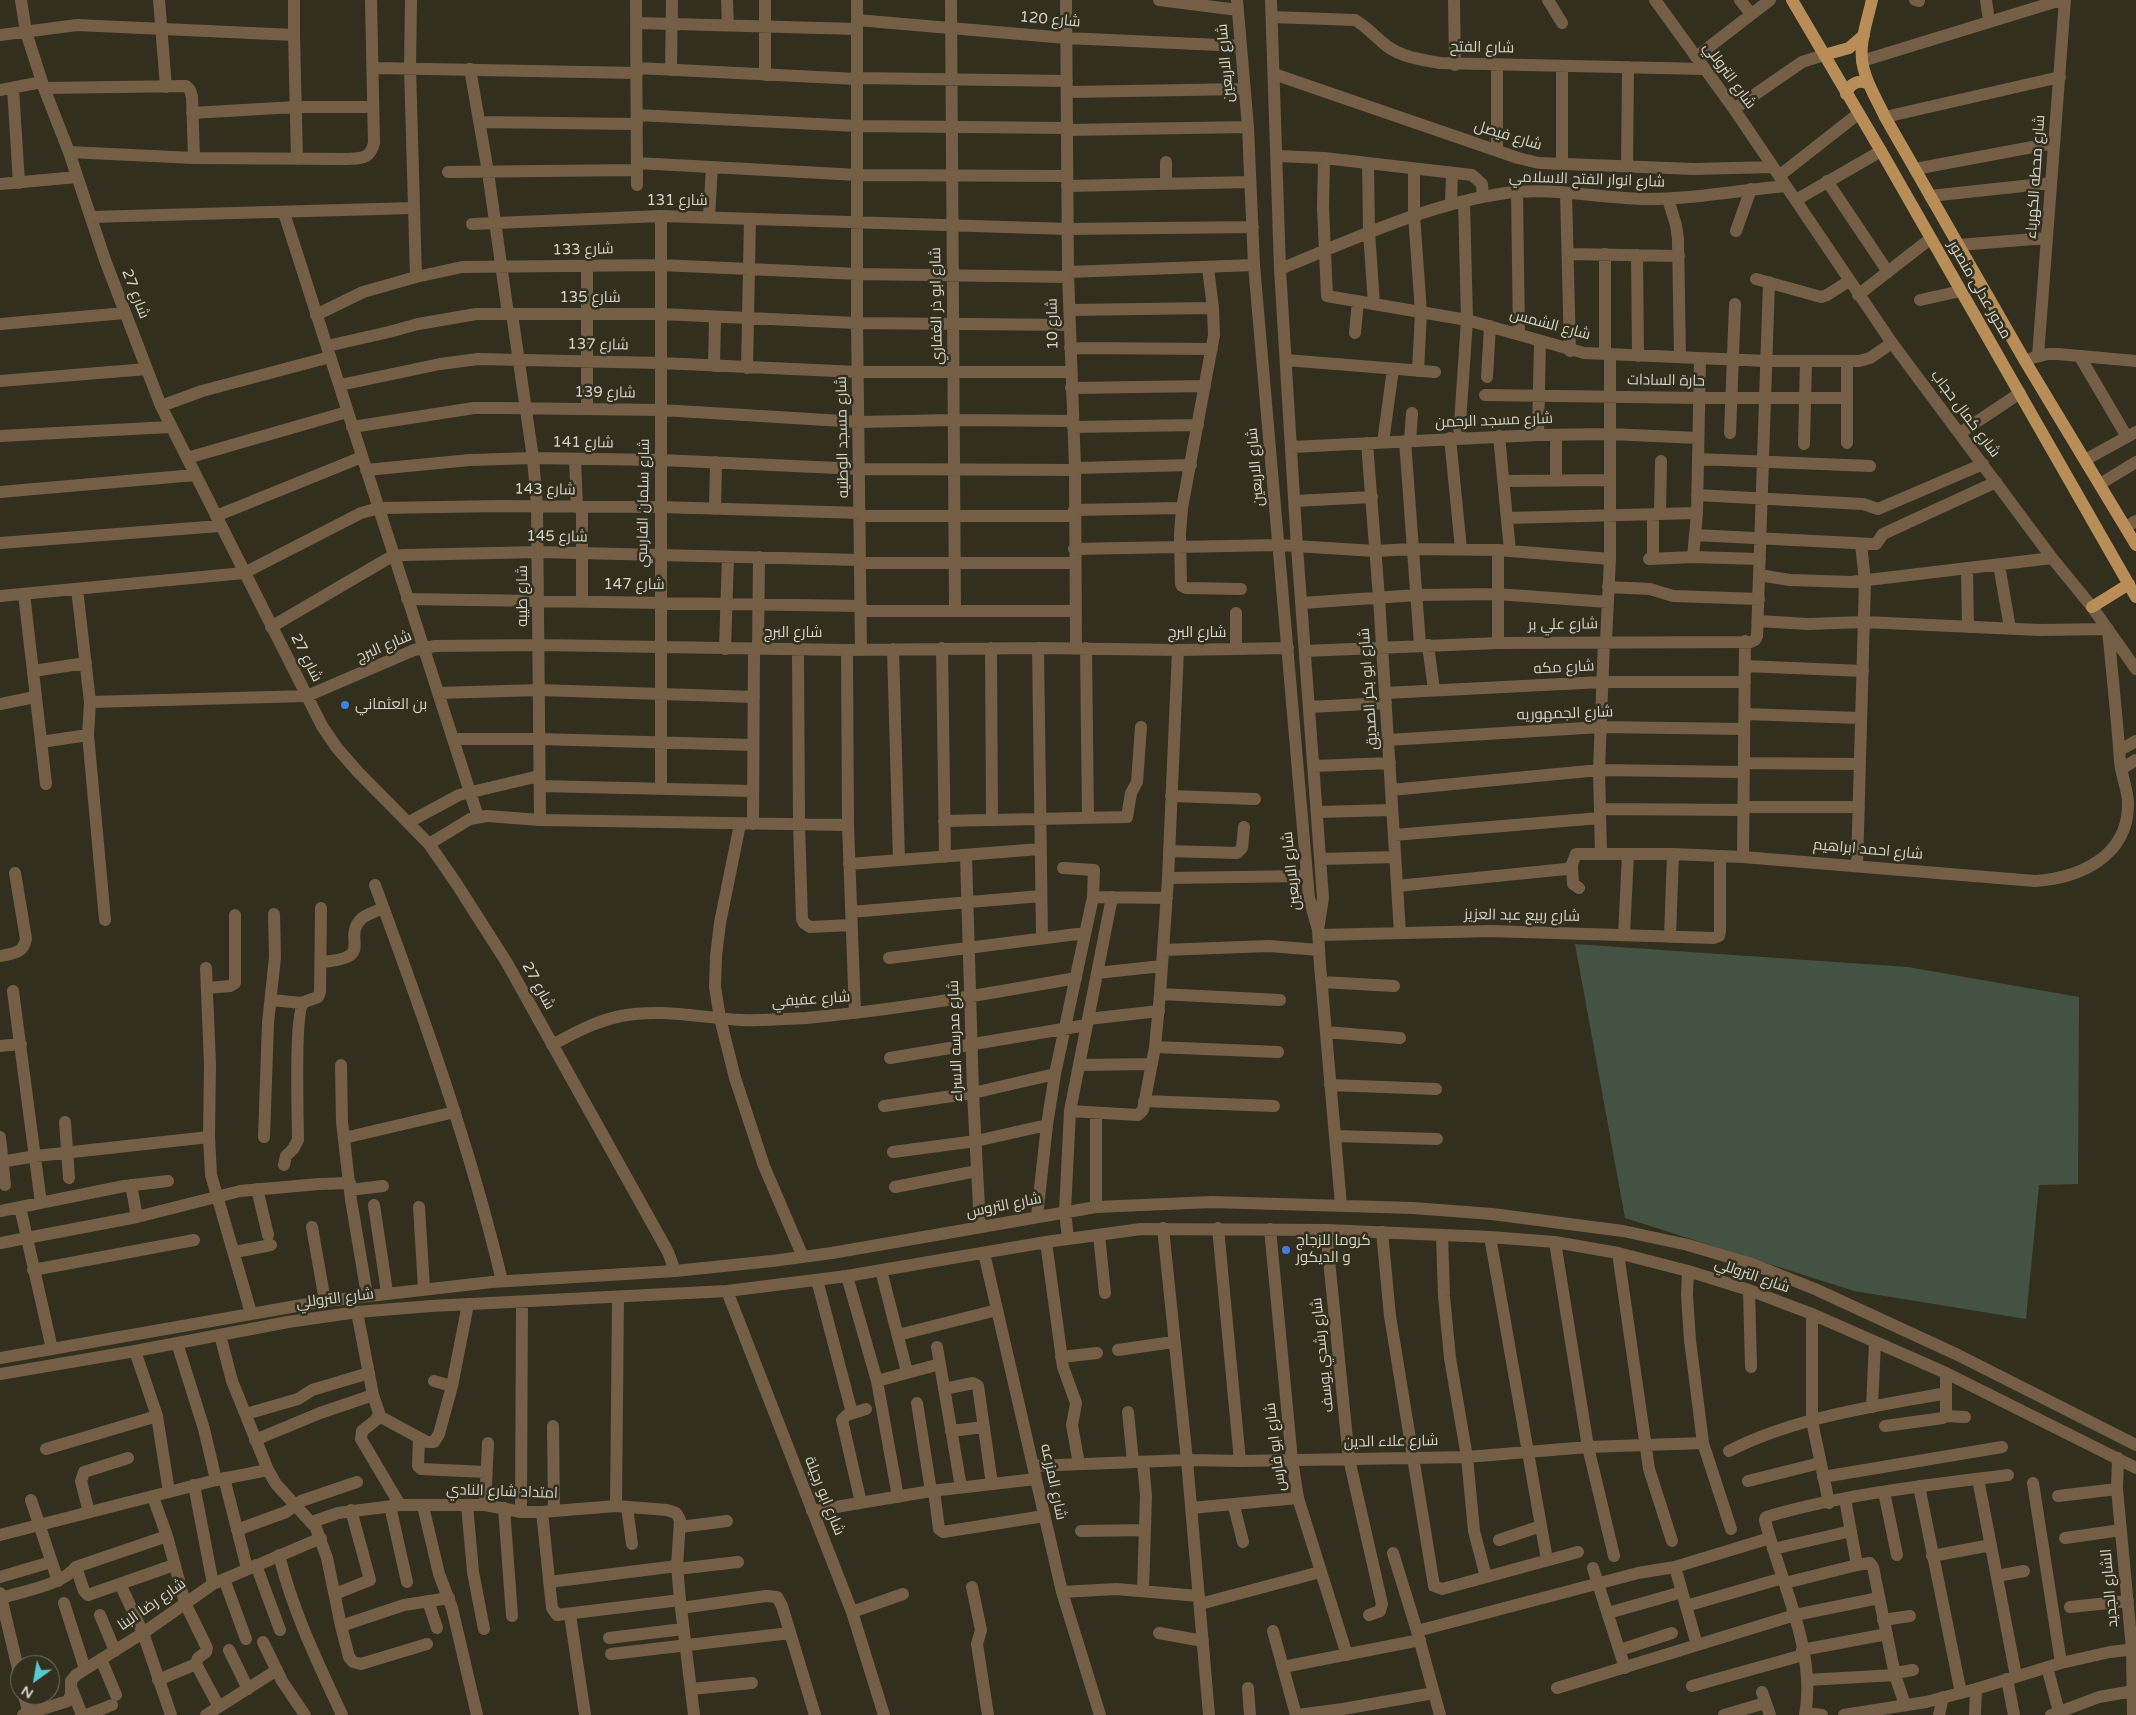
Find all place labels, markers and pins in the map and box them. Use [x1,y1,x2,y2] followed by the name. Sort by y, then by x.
[355,696,427,714] place label: بن العثماني
[339,699,351,711] marker: بن العثماني
[1296,1232,1371,1267] place label: كروما للزجاج و الديكور
[1280,1244,1292,1256] marker: كروما للزجاج و الديكور

